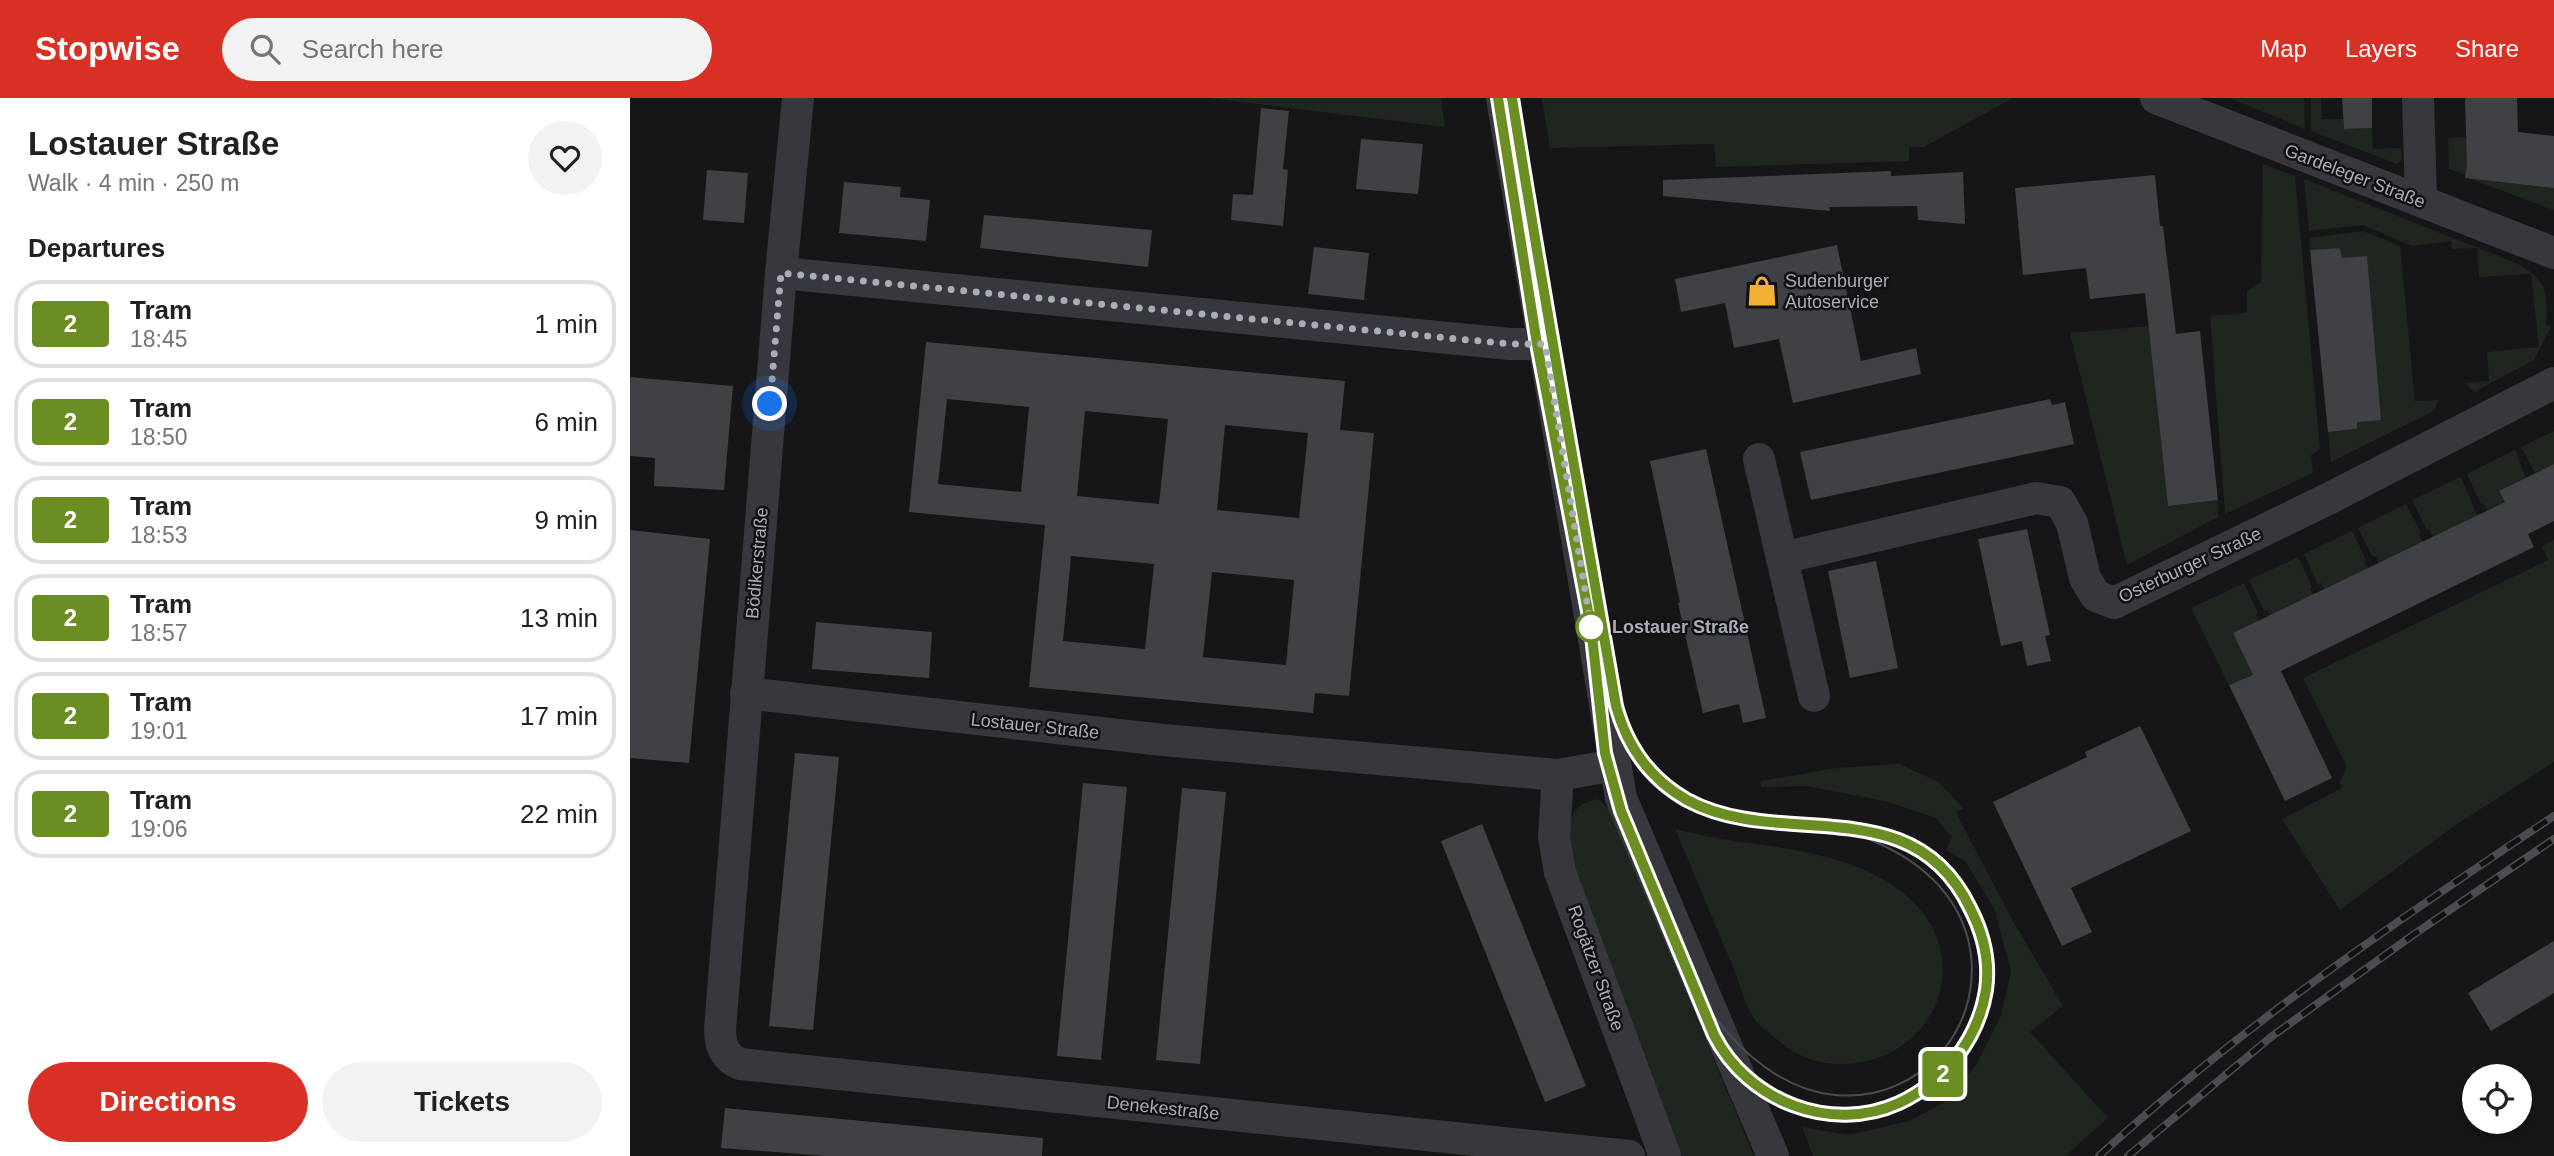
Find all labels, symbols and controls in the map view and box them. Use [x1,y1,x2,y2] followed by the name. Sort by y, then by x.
[222,18,712,81] search box
[35,30,180,67] text: Stopwise
[246,30,284,68] icon: search
[302,34,444,64] text: Search here
[2260,35,2307,62] text: Map
[2345,35,2417,62] text: Layers
[2455,35,2519,62] text: Share
[528,121,602,195] button: heart
[28,125,279,162] text: Lostauer Straße
[2282,140,2428,212] street label: Gardeleger Straße
[28,170,239,196] text: Walk · 4 min · 250 m
[28,233,165,263] text: Departures
[1785,271,1889,312] place label: Sudenburger Autoservice
[1745,274,1779,308] shop icon: Sudenburger Autoservice
[130,295,192,325] text: Tram
[534,309,598,339] text: 1 min
[64,310,77,337] text: 2
[130,326,188,352] text: 18:45
[752,386,787,421] your location
[130,393,192,423] text: Tram
[534,407,598,437] text: 6 min
[64,408,77,435] text: 2
[130,424,188,450] text: 18:50
[130,491,192,521] text: Tram
[534,505,598,535] text: 9 min
[64,506,77,533] text: 2
[742,506,772,620] street label: Bödikerstraße
[130,522,188,548] text: 18:53
[2116,523,2264,607] street label: Osterburger Straße
[130,589,192,619] text: Tram
[520,603,598,633] text: 13 min
[64,604,77,631] text: 2
[1576,612,1606,642] marker: Lostauer Straße
[1612,617,1749,637] place label: Lostauer Straße
[130,620,188,646] text: 18:57
[130,687,192,717] text: Tram
[520,701,598,731] text: 17 min
[64,702,77,729] text: 2
[970,709,1100,743] street label: Lostauer Straße
[130,718,188,744] text: 19:01
[130,785,192,815] text: Tram
[520,799,598,829] text: 22 min
[64,800,77,827] text: 2
[130,816,188,842] text: 19:06
[1564,903,1628,1033] street label: Rogätzer Straße
[1920,1051,1966,1097] line badge: 2
[1936,1060,1950,1087] text: 2
[28,1062,308,1142] button: Directions
[322,1062,602,1142] button: Tickets
[2462,1064,2532,1134] map controls
[2462,1064,2532,1134] button: locate
[1106,1092,1220,1124] street label: Denekestraße

